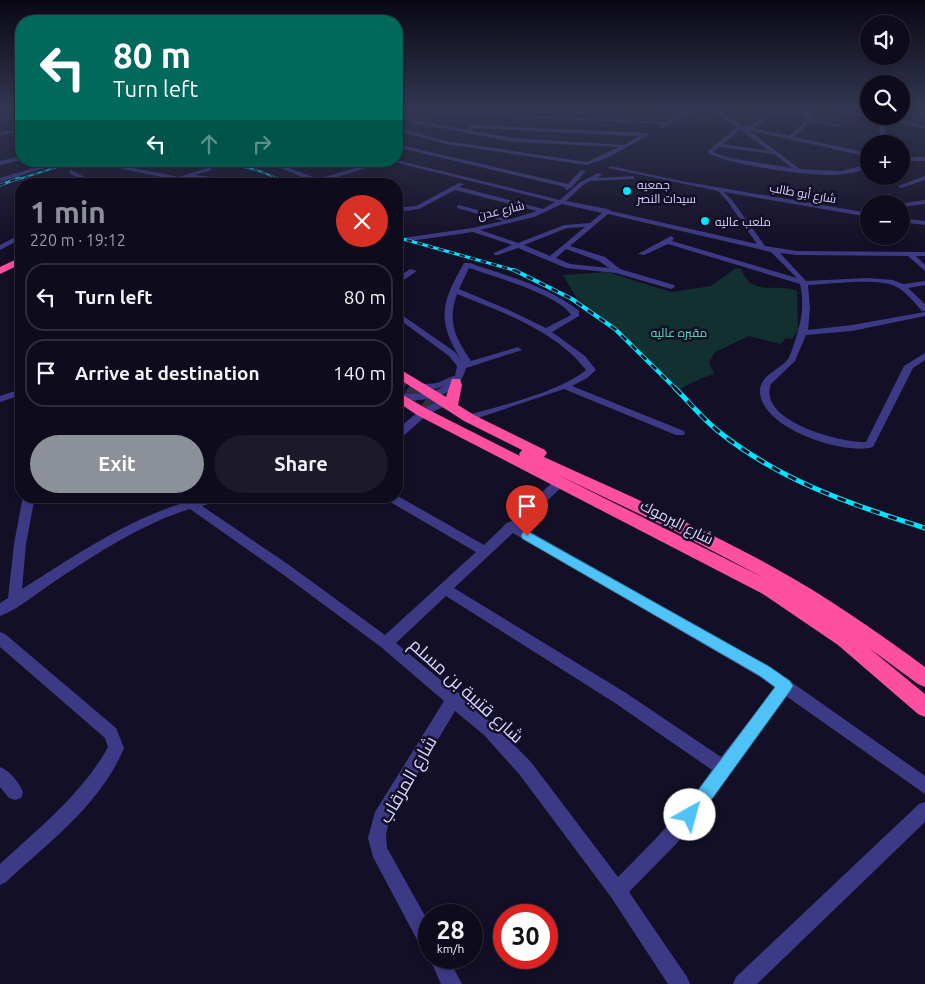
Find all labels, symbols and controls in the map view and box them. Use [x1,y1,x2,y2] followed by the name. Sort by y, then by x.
[860,15,910,245] map controls
[860,15,910,65] button: sound
[30,35,95,100] icon: left
[113,35,191,75] text: 80 m
[860,75,910,125] button: search
[113,76,198,101] text: Turn left
[142,130,170,158] icon: left
[195,130,223,158] icon: ahead
[248,130,276,158] icon: right
[860,135,910,185] button: +
[636,178,696,206] place label: جمعيه سيدات النصر
[768,180,838,207] street label: شارع أبو طالب
[621,185,633,197] marker: جمعيه سيدات النصر
[30,195,106,229] text: 1 min
[336,195,388,247] button: close
[860,195,910,245] button: −
[476,198,526,224] street label: شارع عدن
[699,215,711,227] marker: ملعب عاليه
[715,215,771,229] place label: ملعب عاليه
[30,231,126,249] text: 220 m · 19:12
[32,283,60,311] icon: left
[75,286,153,308] text: Turn left
[344,286,386,308] text: 80 m
[651,326,707,340] park label: مقبره عاليه
[32,359,60,387] icon: arrive
[75,362,260,384] text: Arrive at destination
[333,362,386,384] text: 140 m
[30,435,204,493] button: Exit
[214,435,388,493] button: Share
[506,485,548,536] pin
[513,492,541,520] icon: arrive
[636,496,716,550] street label: شارع اليرموك
[404,634,528,749] street label: شارع قتيبة بن مسلم
[374,732,442,827] street label: شارع المرقاب
[663,788,715,840] position arrow
[493,904,558,969] speed limit sign: 30
[436,916,465,944] text: 28
[437,942,464,955] text: km/h

